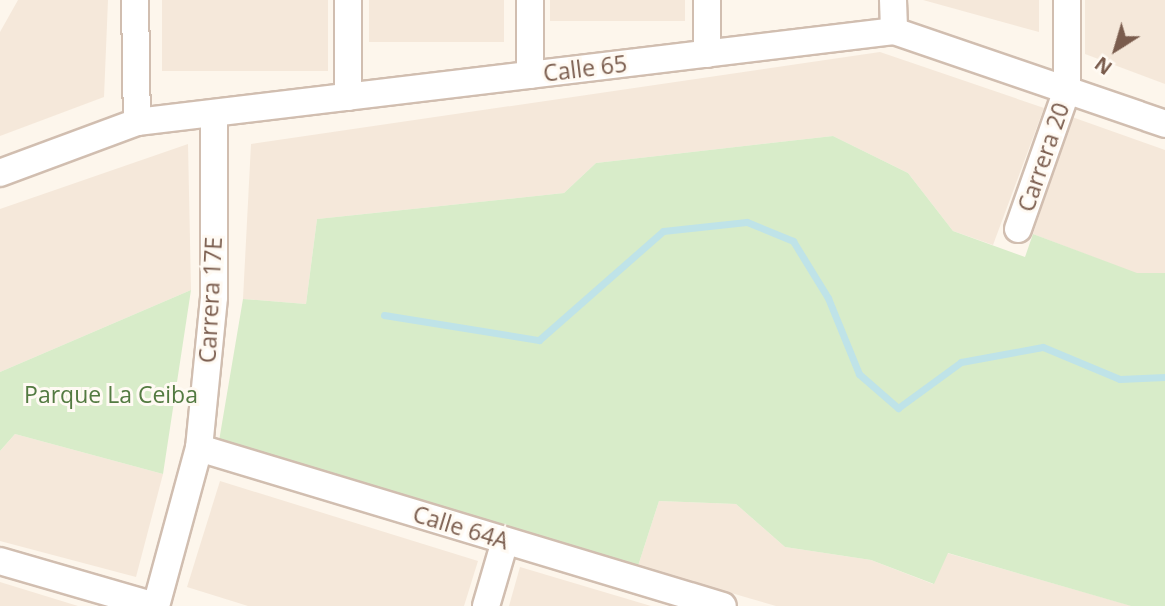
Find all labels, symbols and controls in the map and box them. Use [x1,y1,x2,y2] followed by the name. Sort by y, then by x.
[1081,14,1151,84] north arrow
[542,49,628,87] street label: Calle 65
[1089,51,1117,81] text: N
[1011,99,1075,215] street label: Carrera 20
[193,236,227,364] street label: Carrera 17E
[24,380,198,408] park label: Parque La Ceiba
[410,499,512,555] street label: Calle 64A

